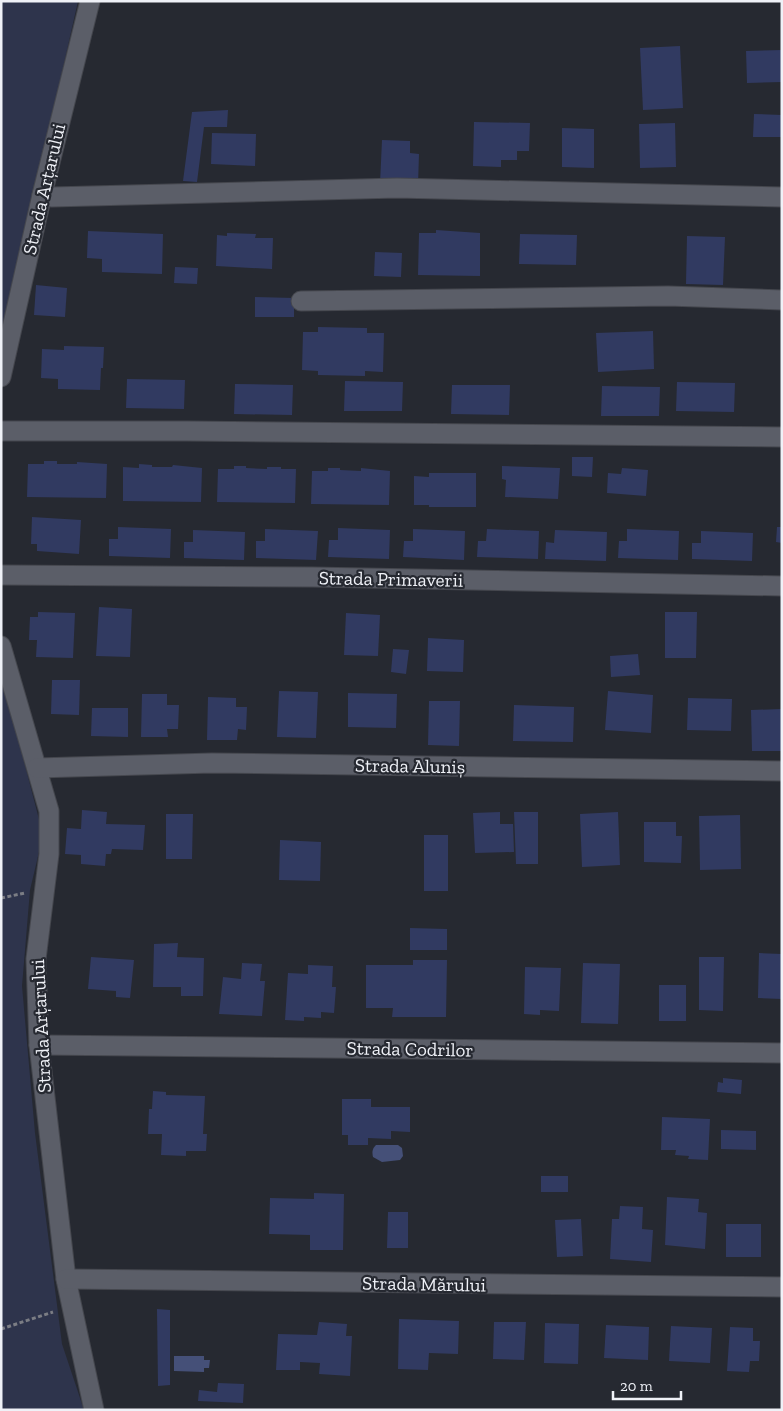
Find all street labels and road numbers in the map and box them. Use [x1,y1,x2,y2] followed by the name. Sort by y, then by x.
[18,121,70,257] street label: Strada Arțarului
[319,566,463,592] street label: Strada Primaverii
[355,754,465,778] street label: Strada Aluniș
[26,959,56,1093] street label: Strada Arțarului
[346,1036,474,1062] street label: Strada Codrilor
[362,1271,486,1297] street label: Strada Mărului

